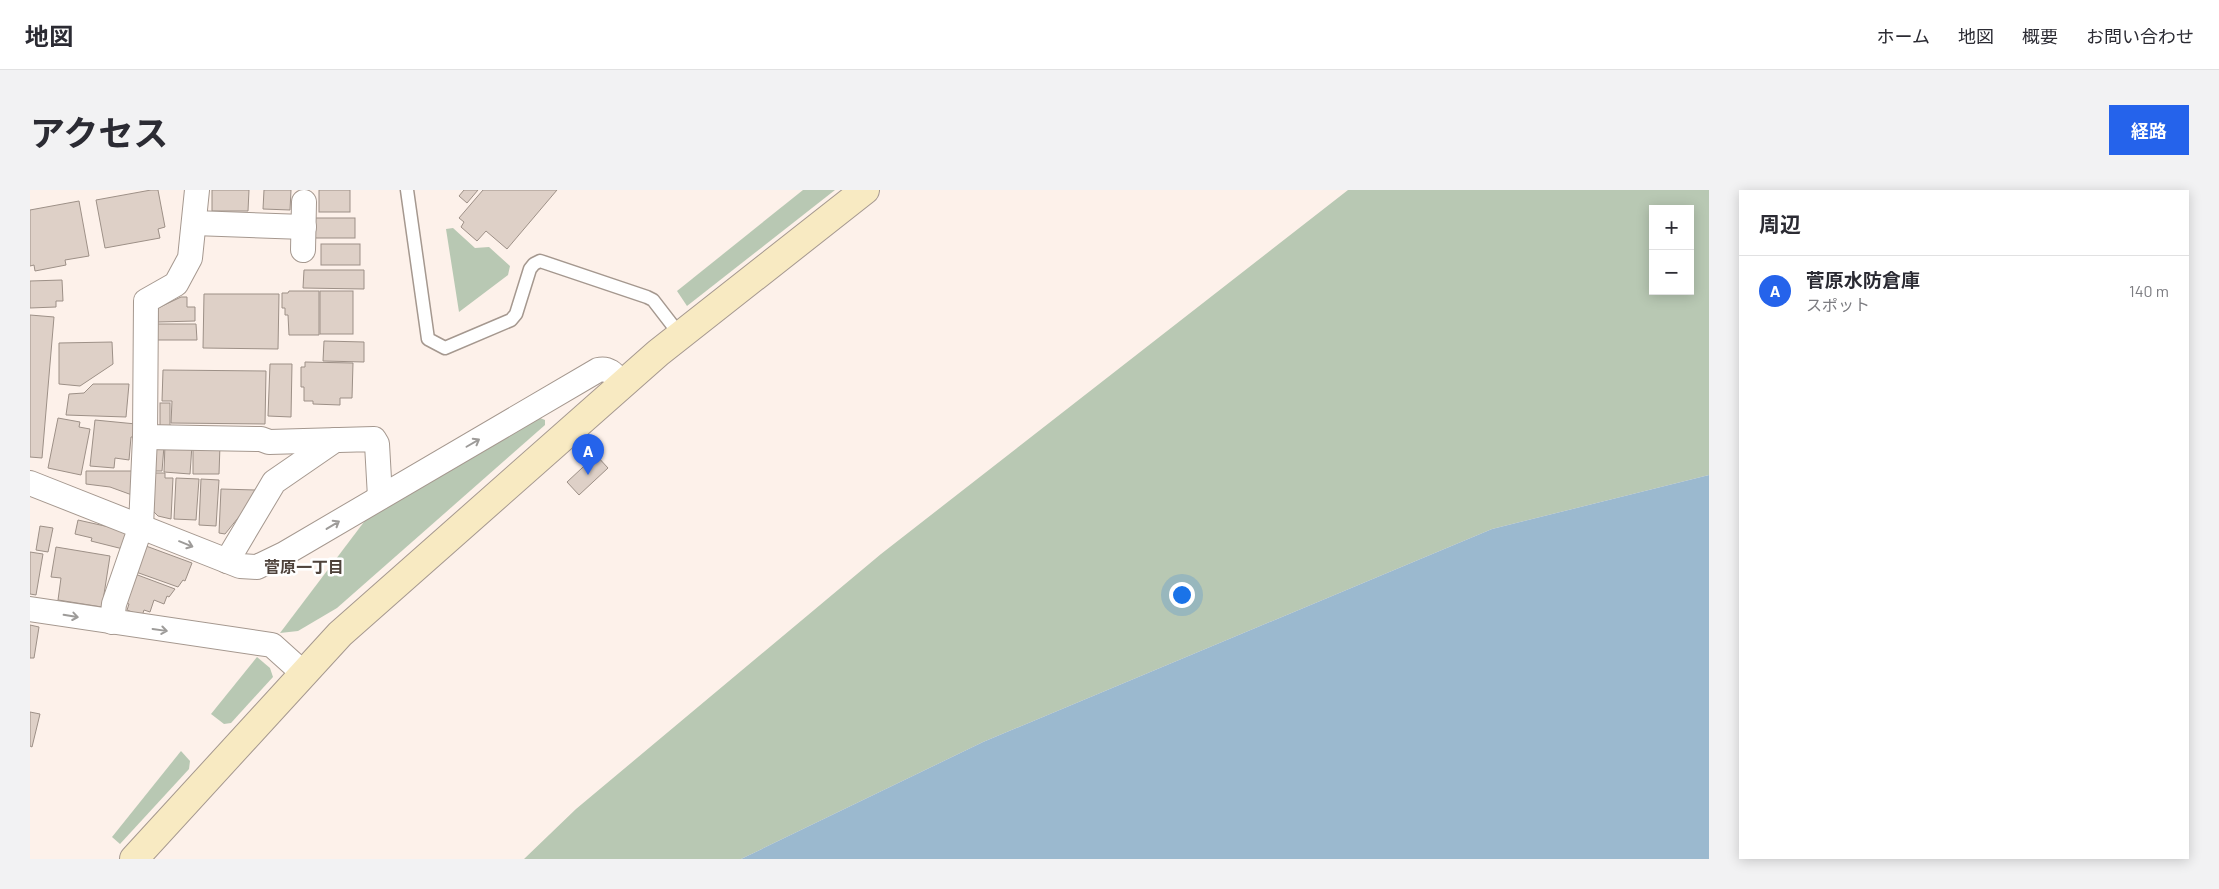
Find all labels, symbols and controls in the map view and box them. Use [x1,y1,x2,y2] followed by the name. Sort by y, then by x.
[25,21,73,50] text: 地図
[1877,25,1930,47] text: ホーム
[1958,25,1994,47] text: 地図
[2022,25,2058,47] text: 概要
[2086,25,2194,47] text: お問い合わせ
[2109,105,2189,155] button: 経路
[30,111,168,153] text: アクセス
[1649,205,1694,295] map controls
[1649,205,1694,250] button: +
[1759,211,1801,236] text: 周辺
[1649,250,1694,295] button: −
[1806,268,1920,291] text: 菅原水防倉庫
[1770,281,1780,300] text: A
[2129,281,2169,300] text: 140 m
[1806,295,1870,314] text: スポット
[572,434,604,475] pin: A
[466,437,480,447] one-way arrow
[326,519,340,529] one-way arrow
[178,540,193,549] one-way arrow
[264,557,344,576] district label: 菅原一丁目
[1169,582,1195,608] your location
[62,611,78,621] one-way arrow
[152,625,168,635] one-way arrow

